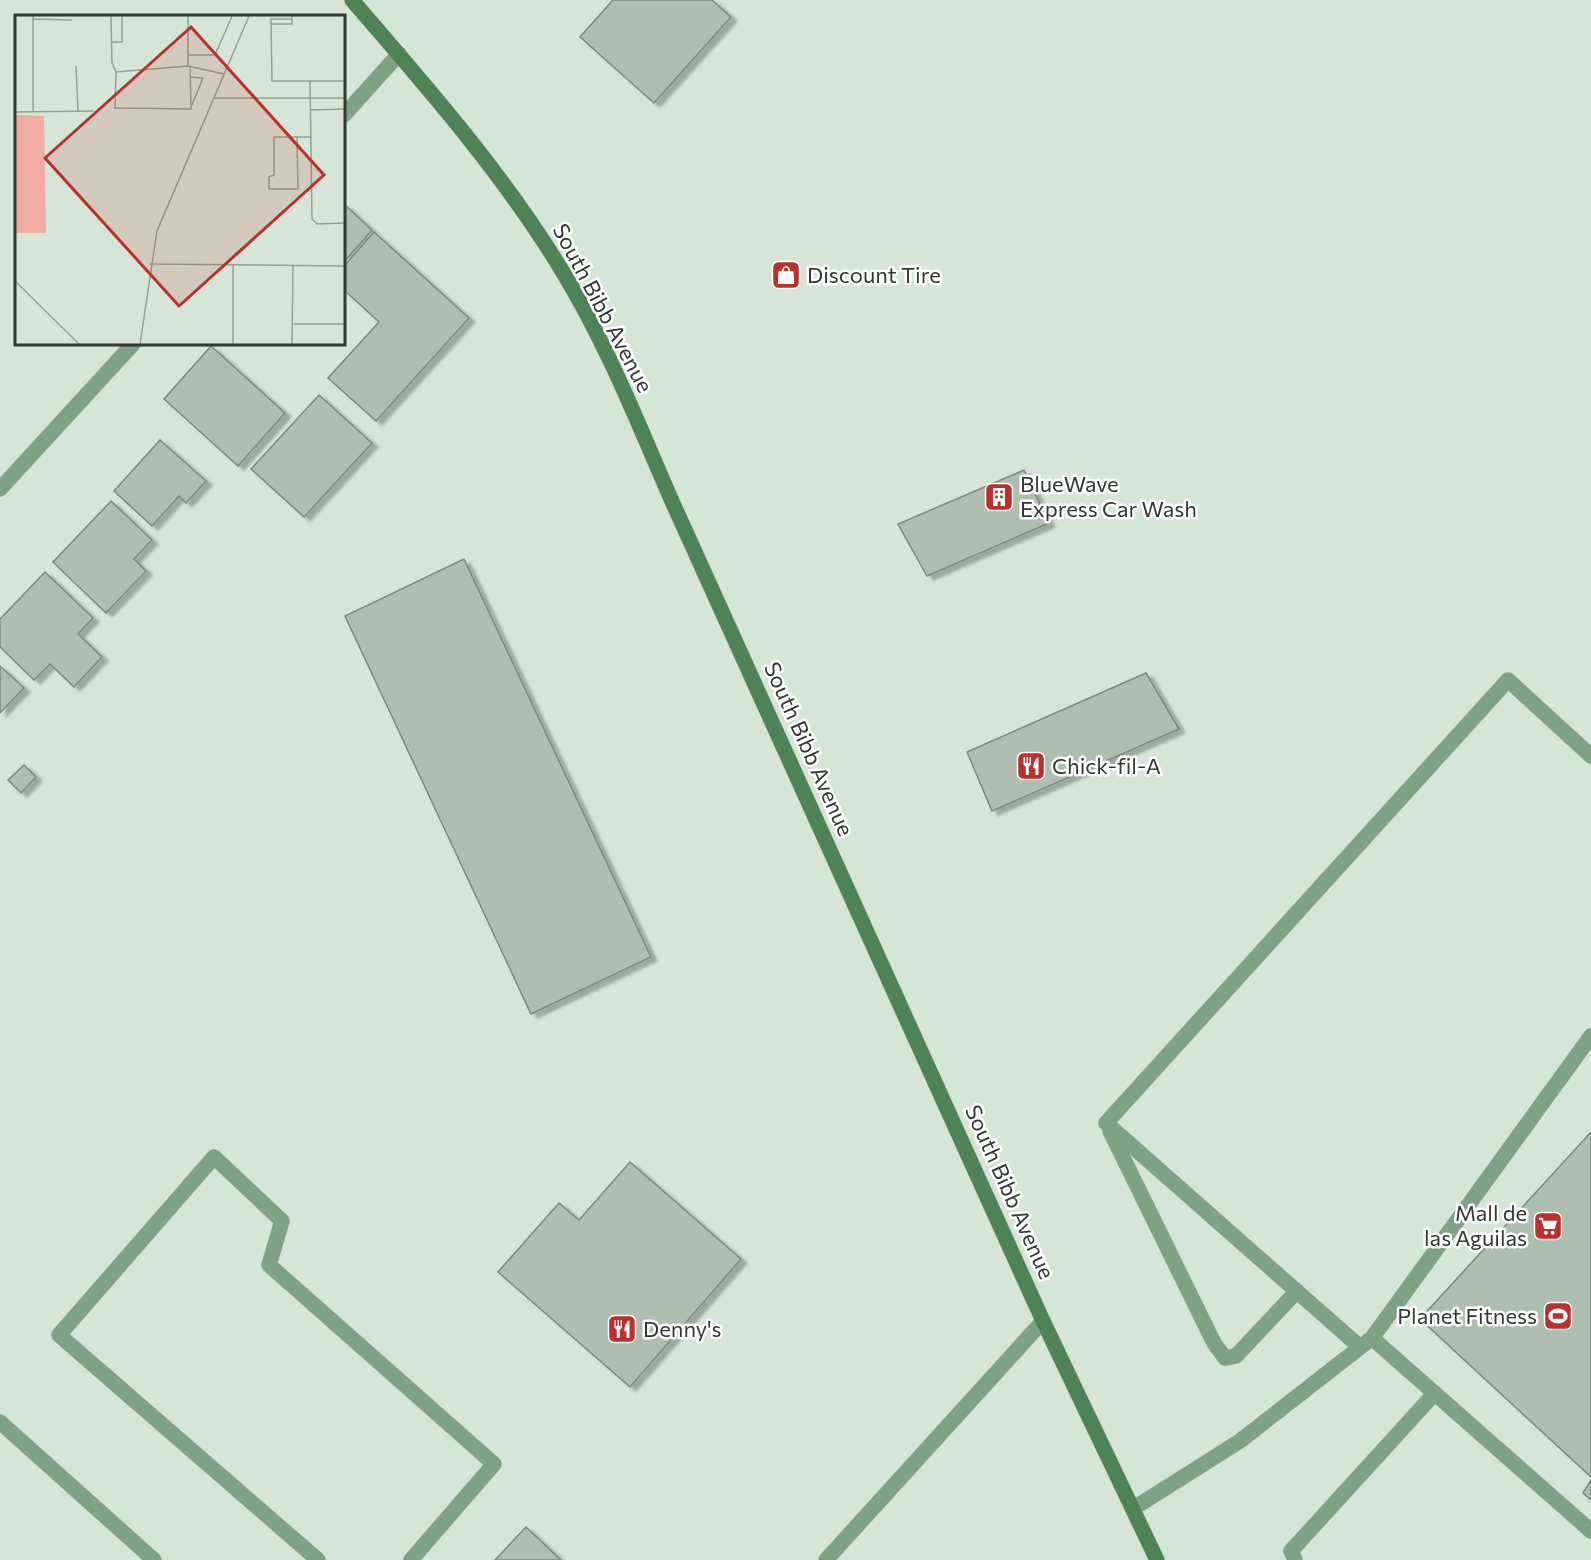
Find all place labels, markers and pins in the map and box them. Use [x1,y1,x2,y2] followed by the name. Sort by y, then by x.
[770,259,802,291] shop icon: Discount Tire
[807,261,941,288] place label: Discount Tire
[1020,470,1197,522] place label: BlueWave Express Car Wash
[983,481,1015,513] building icon: BlueWave Express Car Wash
[1015,750,1047,782] restaurant icon: Chick-fil-A
[1052,752,1161,779] place label: Chick-fil-A
[1424,1199,1527,1251] place label: Mall de las Aguilas
[1532,1210,1564,1242] supermarket icon: Mall de las Aguilas
[1542,1300,1574,1332] sports icon: Planet Fitness
[1397,1302,1537,1329] place label: Planet Fitness
[606,1313,638,1345] restaurant icon: Denny's
[643,1315,722,1342] place label: Denny's

